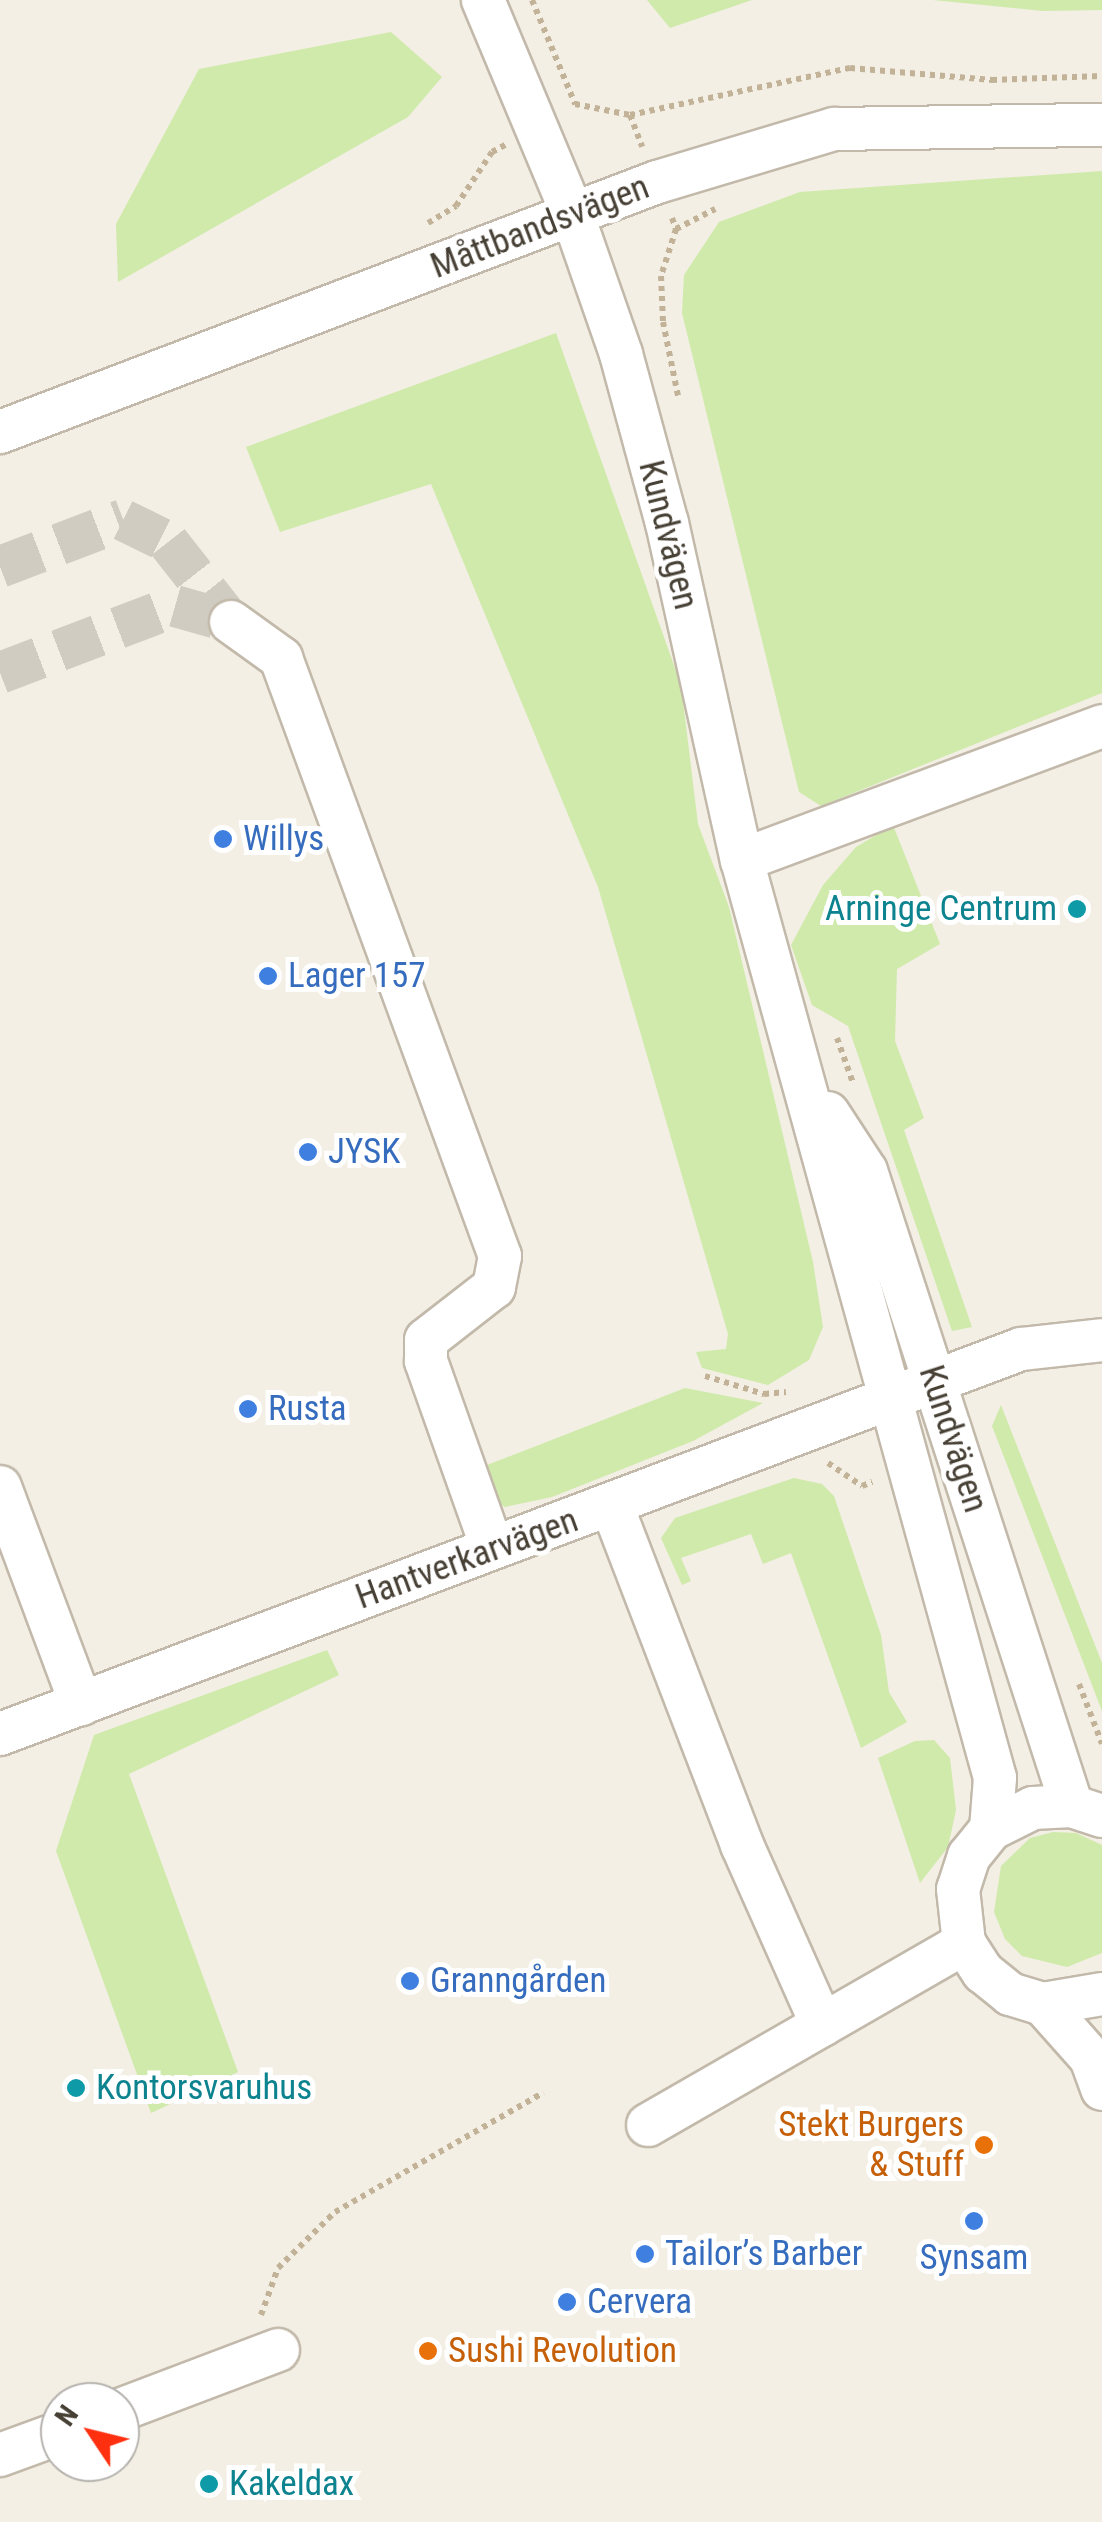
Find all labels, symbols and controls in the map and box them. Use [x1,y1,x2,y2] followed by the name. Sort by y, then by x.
[425,166,655,288] street label: Måttbandsvägen
[629,456,707,614] street label: Kundvägen
[243,818,324,860] place label: Willys
[212,828,234,850] marker: Willys
[825,888,1057,930] place label: Arninge Centrum
[1066,898,1088,920] marker: Arninge Centrum
[288,955,426,997] place label: Lager 157
[257,965,279,987] marker: Lager 157
[328,1131,400,1173] place label: JYSK
[297,1141,319,1163] marker: JYSK
[910,1360,996,1518] street label: Kundvägen
[268,1388,347,1430] place label: Rusta
[237,1398,259,1420] marker: Rusta
[350,1499,584,1619] street label: Hantverkarvägen
[430,1960,606,2002] place label: Granngården
[399,1970,421,1992] marker: Granngården
[96,2067,312,2109] place label: Kontorsvaruhus
[65,2077,87,2099] marker: Kontorsvaruhus
[778,2104,964,2186] place label: Stekt Burgers & Stuff
[973,2134,995,2156] marker: Stekt Burgers & Stuff
[963,2210,985,2232] marker: Synsam
[665,2233,862,2275] place label: Tailor’s Barber
[920,2237,1028,2279] place label: Synsam
[634,2243,656,2265] marker: Tailor’s Barber
[587,2281,692,2323] place label: Cervera
[556,2291,578,2313] marker: Cervera
[448,2330,677,2372] place label: Sushi Revolution
[417,2340,439,2362] marker: Sushi Revolution
[40,2382,140,2482] north arrow
[48,2399,85,2432] text: N
[229,2463,354,2505] place label: Kakeldax
[198,2473,220,2495] marker: Kakeldax

